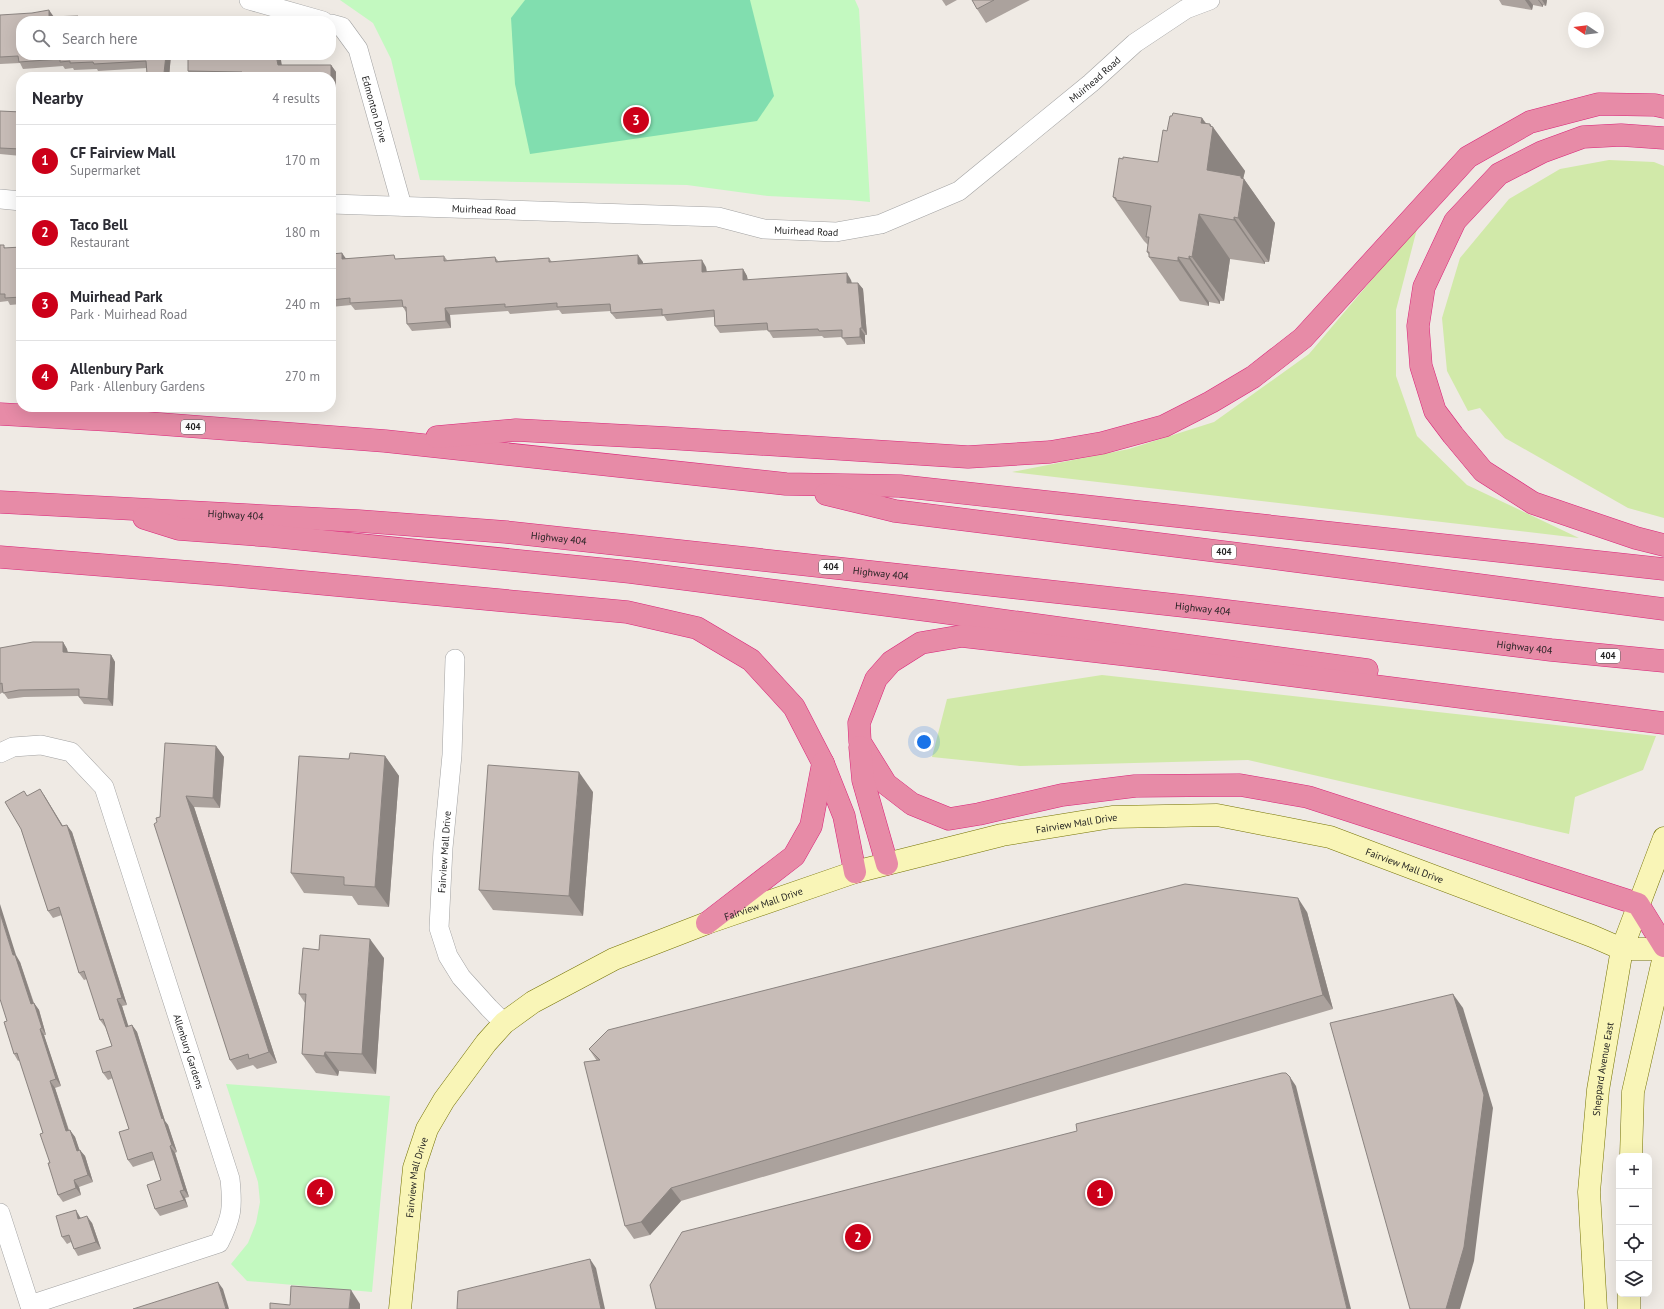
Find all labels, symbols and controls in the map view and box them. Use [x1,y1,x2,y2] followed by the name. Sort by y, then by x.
[1568,12,1604,48] north arrow
[16,16,336,60] search box
[30,27,52,49] icon: search
[62,29,138,48] text: Search here
[1066,53,1123,105] street label: Muirhead Road
[359,74,390,144] street label: Edmonton Drive
[32,87,83,109] text: Nearby
[272,90,320,107] text: 4 results
[623,105,649,135] pin: 3
[70,143,175,162] text: CF Fairview Mall
[41,152,49,169] text: 1
[285,152,320,169] text: 170 m
[70,162,140,179] text: Supermarket
[452,202,516,217] street label: Muirhead Road
[70,215,128,234] text: Taco Bell
[774,223,839,239] street label: Muirhead Road
[41,224,49,241] text: 2
[285,224,320,241] text: 180 m
[70,234,129,251] text: Restaurant
[70,287,163,306] text: Muirhead Park
[41,296,49,313] text: 3
[285,296,320,313] text: 240 m
[70,306,187,323] text: Park · Muirhead Road
[70,359,164,378] text: Allenbury Park
[41,368,49,385] text: 4
[285,368,320,385] text: 270 m
[70,378,205,395] text: Park · Allenbury Gardens
[181,420,205,434] road number: 404
[207,507,264,523] street label: Highway 404
[530,529,588,548] street label: Highway 404
[1212,545,1236,559] road number: 404
[819,560,843,574] road number: 404
[852,564,910,583] street label: Highway 404
[1174,599,1232,618] street label: Highway 404
[1496,638,1554,657] street label: Highway 404
[1596,649,1620,663] road number: 404
[914,732,934,752] your location
[435,811,454,894] street label: Fairview Mall Drive
[1035,811,1117,836] street label: Fairview Mall Drive
[1364,845,1445,886] street label: Fairview Mall Drive
[722,884,805,924] street label: Fairview Mall Drive
[170,1012,207,1091] street label: Allenbury Gardens
[1590,1021,1617,1117] street label: Sheppard Avenue East
[403,1135,431,1218] street label: Fairview Mall Drive
[1616,1153,1652,1297] map controls
[1616,1153,1652,1189] button: +
[307,1177,333,1207] pin: 4
[1087,1178,1113,1208] pin: 1
[1616,1189,1652,1225] button: −
[845,1222,871,1252] pin: 2
[1616,1225,1652,1261] button: locate
[1616,1261,1652,1297] button: layers

